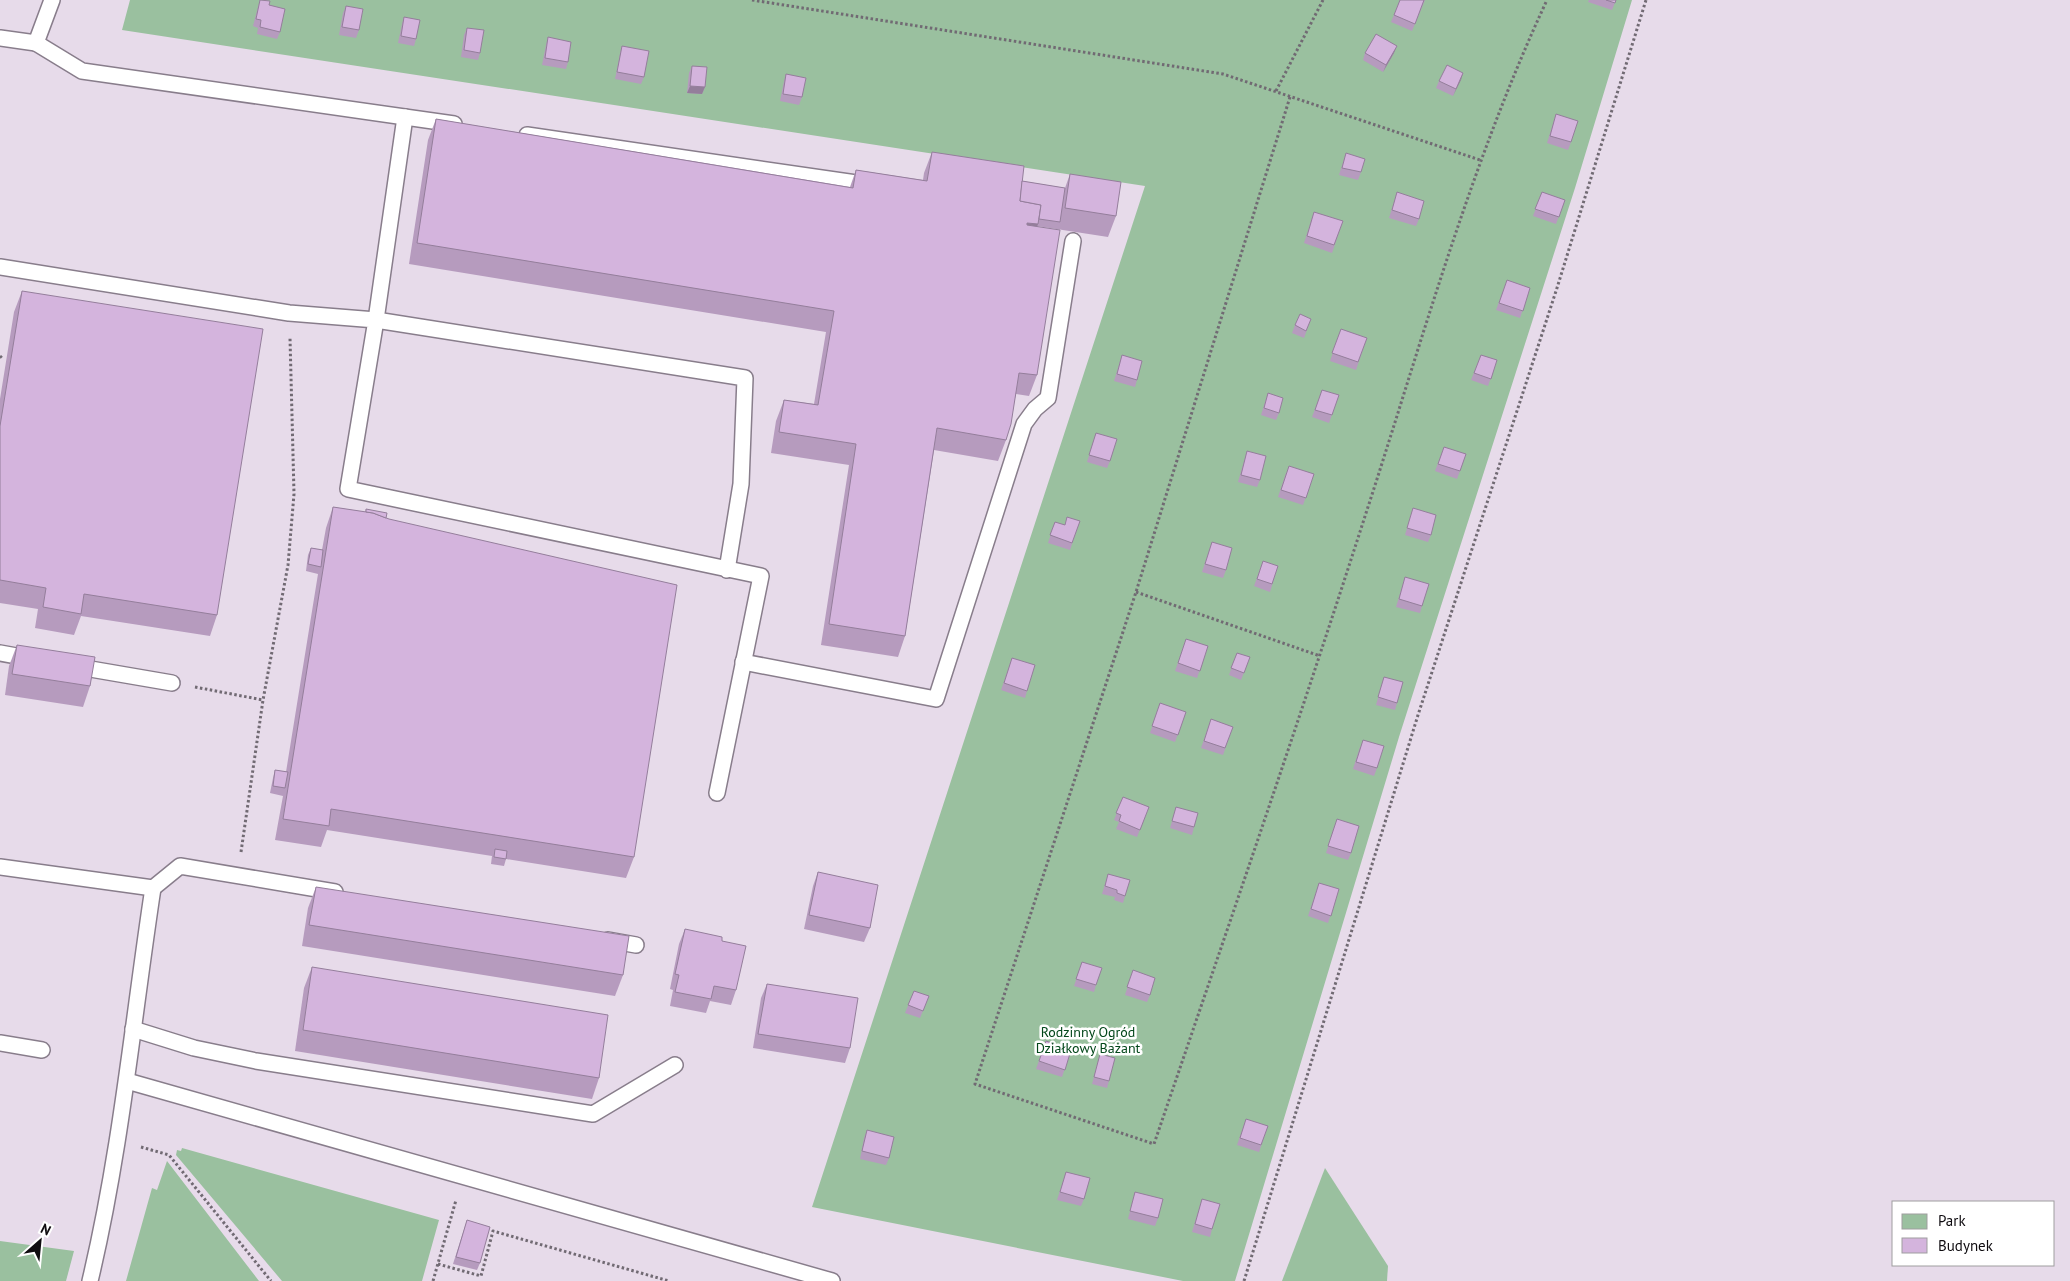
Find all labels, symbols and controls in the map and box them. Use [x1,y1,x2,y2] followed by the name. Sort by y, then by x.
[1036,1023,1141,1057] park label: Rodzinny Ogród Działkowy Bażant
[1892,1201,2055,1266] legend
[1938,1211,1966,1230] text: Park
[15,1216,65,1266] north arrow
[38,1219,54,1240] text: N
[1938,1236,1994,1255] text: Budynek

